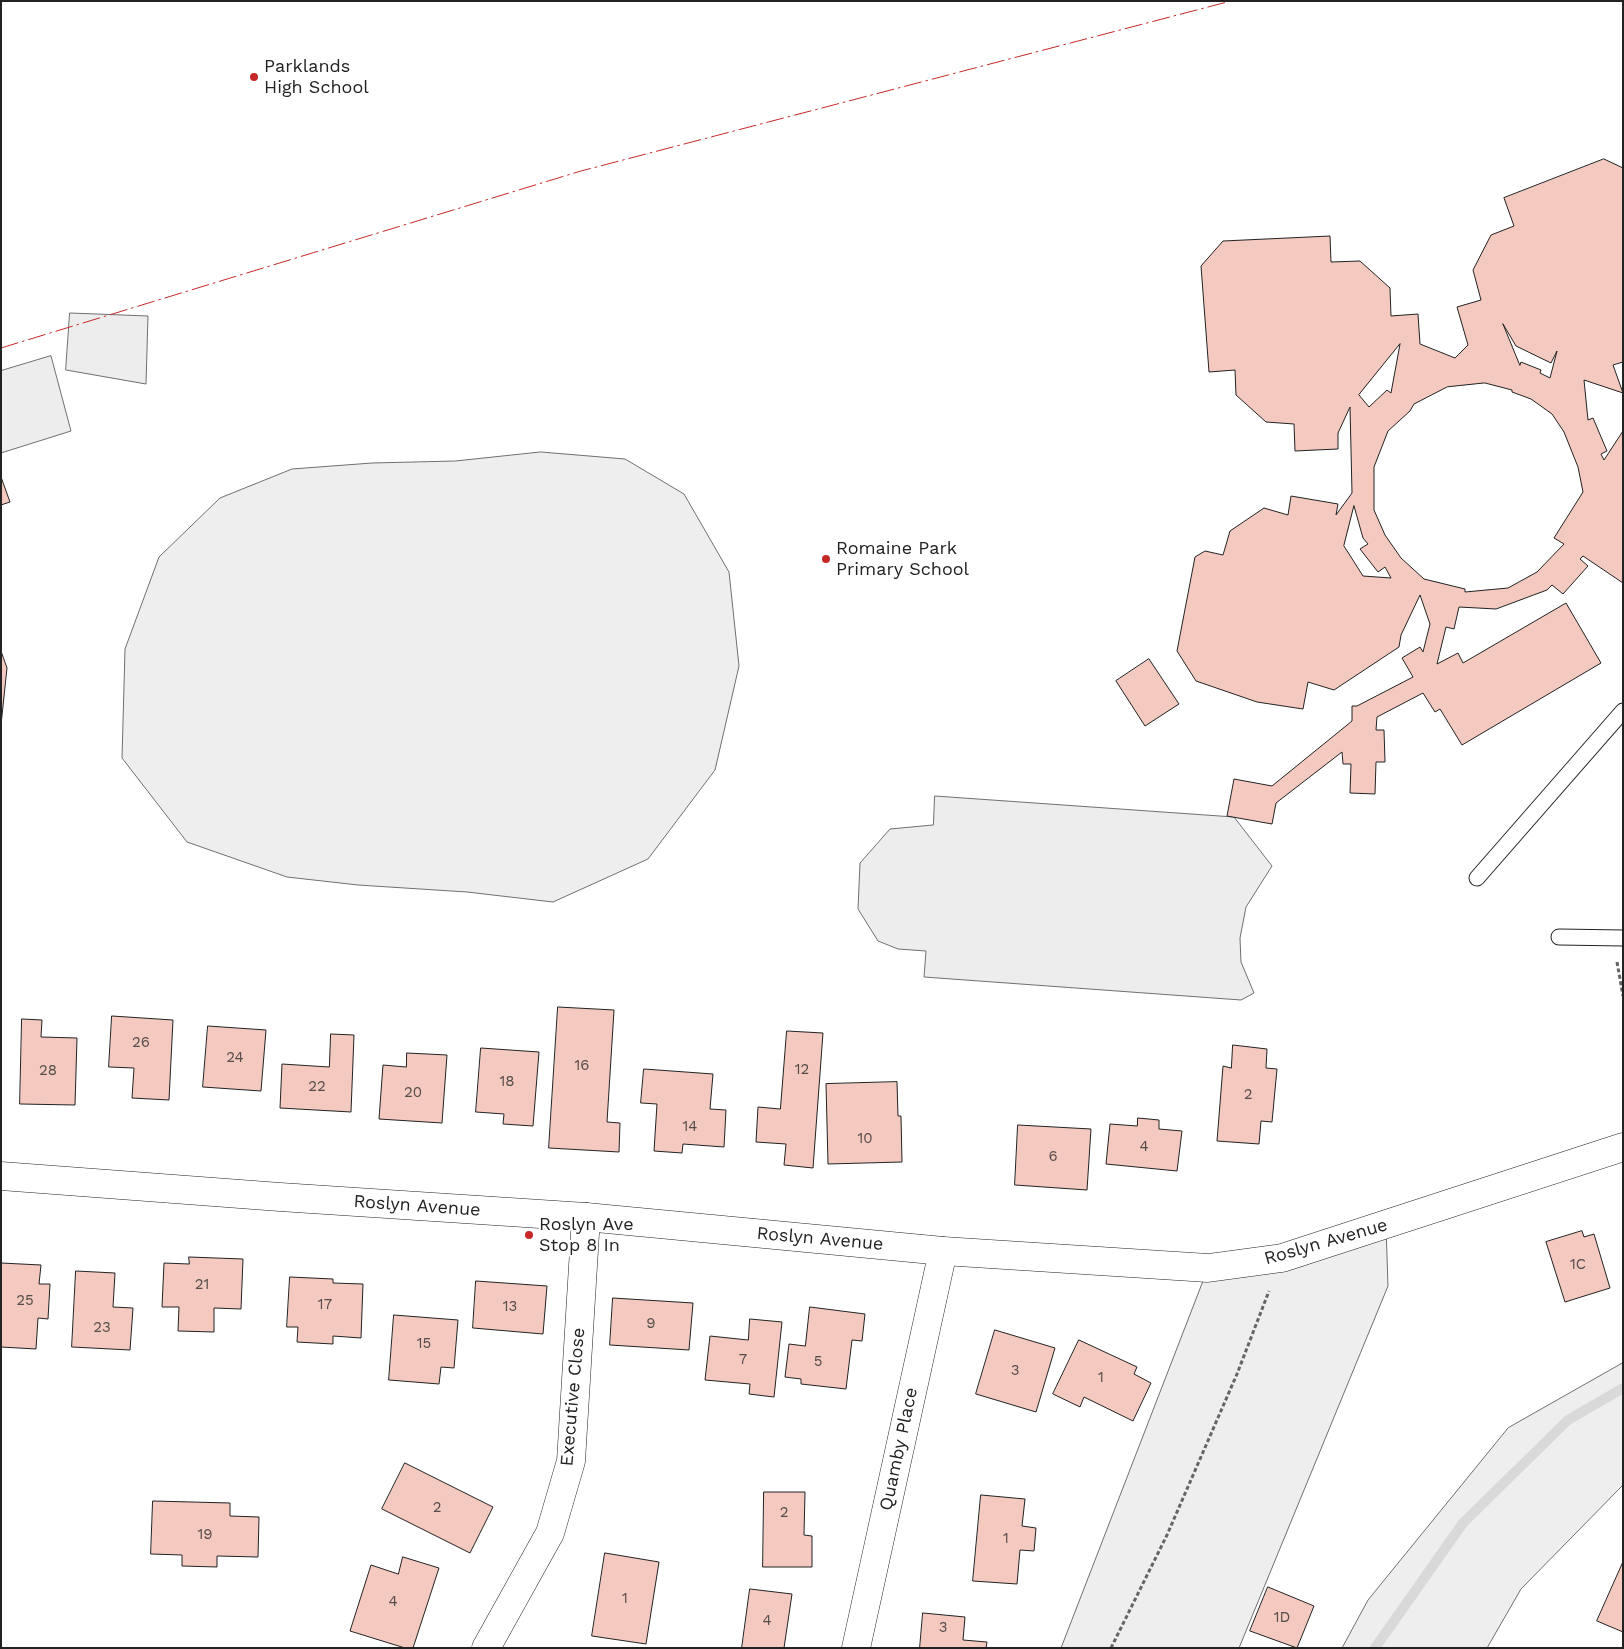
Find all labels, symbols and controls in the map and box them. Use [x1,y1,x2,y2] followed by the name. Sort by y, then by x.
[264,56,369,98] place label: Parklands High School
[248,71,260,83] marker: Parklands High School
[836,538,969,580] place label: Romaine Park Primary School
[820,553,832,565] marker: Romaine Park Primary School
[132,1034,150,1052] house number: 26
[226,1049,244,1067] house number: 24
[575,1057,589,1075] house number: 16
[795,1061,809,1079] house number: 12
[39,1062,57,1080] house number: 28
[499,1073,515,1091] house number: 18
[308,1078,326,1096] house number: 22
[404,1084,422,1102] house number: 20
[1244,1086,1252,1104] house number: 2
[682,1118,698,1136] house number: 14
[857,1130,873,1148] house number: 10
[1139,1138,1149,1156] house number: 4
[1048,1148,1058,1166] house number: 6
[353,1191,481,1221] street label: Roslyn Avenue
[539,1214,634,1256] place label: Roslyn Ave Stop 8 In
[1262,1214,1390,1270] street label: Roslyn Avenue
[756,1223,884,1255] street label: Roslyn Avenue
[523,1229,535,1241] marker: Roslyn Ave Stop 8 In
[1570,1256,1586,1274] house number: 1C
[195,1276,209,1294] house number: 21
[16,1292,34,1310] house number: 25
[318,1296,332,1314] house number: 17
[503,1298,517,1316] house number: 13
[646,1315,656,1333] house number: 9
[93,1319,111,1337] house number: 23
[556,1327,590,1467] street label: Executive Close
[417,1335,431,1353] house number: 15
[739,1351,747,1369] house number: 7
[814,1353,822,1371] house number: 5
[1011,1362,1019,1380] house number: 3
[1098,1369,1104,1387] house number: 1
[875,1385,923,1513] street label: Quamby Place
[433,1499,441,1517] house number: 2
[780,1504,788,1522] house number: 2
[197,1526,213,1544] house number: 19
[1003,1530,1009,1548] house number: 1
[622,1590,628,1608] house number: 1
[388,1593,398,1611] house number: 4
[1274,1609,1290,1627] house number: 1D
[762,1612,772,1630] house number: 4
[939,1619,947,1637] house number: 3

